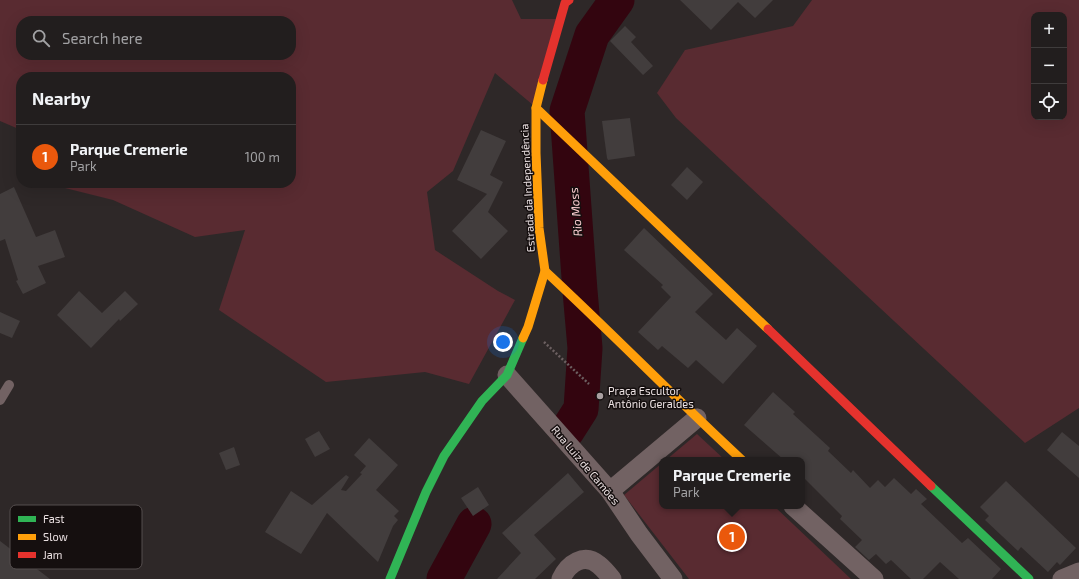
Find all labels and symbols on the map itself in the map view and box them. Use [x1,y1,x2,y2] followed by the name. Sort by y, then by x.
[517,123,537,253] street label: Estrada da Independência
[566,187,584,237] water label: Rio Moss
[493,332,513,352] your location
[608,384,694,410] place label: Praça Escultor Antônio Geraldes
[595,391,605,401] marker: Praça Escultor Antônio Geraldes
[549,423,623,507] street label: Rua Luiz de Camões
[10,505,142,569] legend
[43,512,65,525] text: Fast
[719,522,745,552] pin: 1
[43,530,68,543] text: Slow
[43,548,62,561] text: Jam

